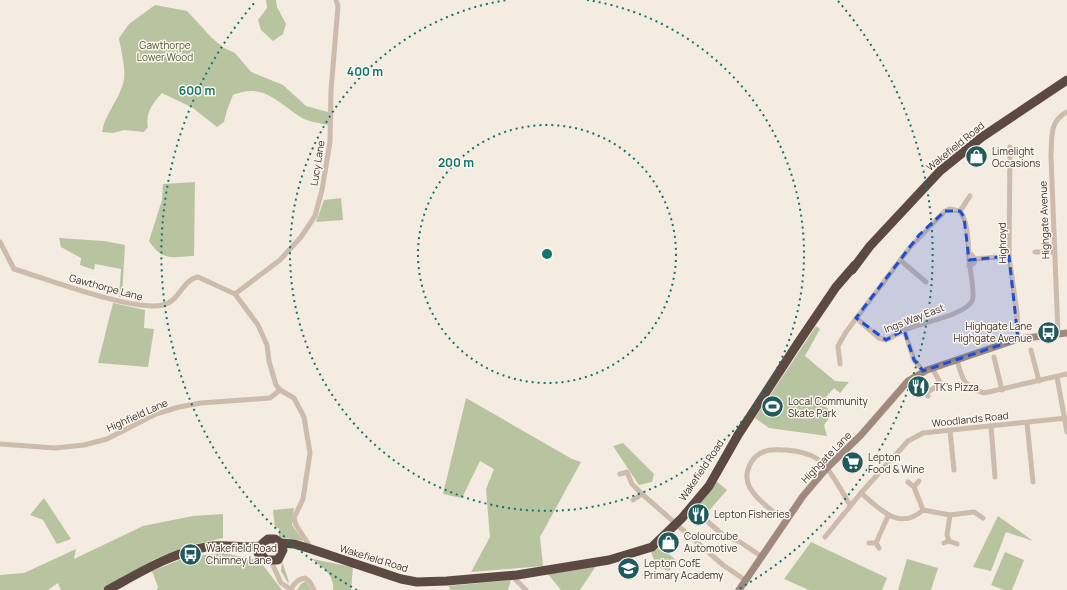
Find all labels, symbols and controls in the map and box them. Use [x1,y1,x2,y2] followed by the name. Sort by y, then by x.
[137,38,193,64] park label: Gawthorpe Lower Wood
[347,63,383,80] text: 400 m
[179,82,215,99] text: 600 m
[923,118,987,174] street label: Wakefield Road
[306,139,328,187] street label: Lucy Lane
[963,144,989,170] shop icon: Limelight Occasions
[992,144,1040,170] place label: Limelight Occasions
[438,154,474,171] text: 200 m
[1036,180,1052,259] street label: Highgate Avenue
[995,222,1009,264] street label: Highroyd
[540,247,554,261] centre of rings
[68,270,145,304] street label: Gawthorpe Lane
[882,300,946,336] street label: Ings Way East
[954,319,1032,345] place label: Highgate Lane Highgate Avenue
[1035,319,1061,345] bus stop icon: Highgate Lane Highgate Avenue
[905,374,931,400] restaurant icon: TK's Pizza
[934,380,979,394] place label: TK's Pizza
[760,394,786,420] sports icon: Local Community Skate Park
[788,394,869,420] place label: Local Community Skate Park
[104,395,170,435] street label: Highfield Lane
[931,408,1009,430] street label: Woodlands Road
[798,428,854,486] street label: Highgate Lane
[675,437,727,503] street label: Wakefield Road
[839,450,865,476] supermarket icon: Lepton Food & Wine
[868,450,925,476] place label: Lepton Food & Wine
[685,501,711,527] restaurant icon: Lepton Fisheries
[714,507,790,521] place label: Lepton Fisheries
[656,529,682,555] shop icon: Colourcube Automotive
[684,529,738,555] place label: Colourcube Automotive
[178,541,204,567] bus stop icon: Wakefield Road Chimney Lane
[206,541,277,567] place label: Wakefield Road Chimney Lane
[338,541,410,575] street label: Wakefield Road
[616,556,642,582] school or university icon: Lepton CofE Primary Academy
[644,556,724,582] place label: Lepton CofE Primary Academy

